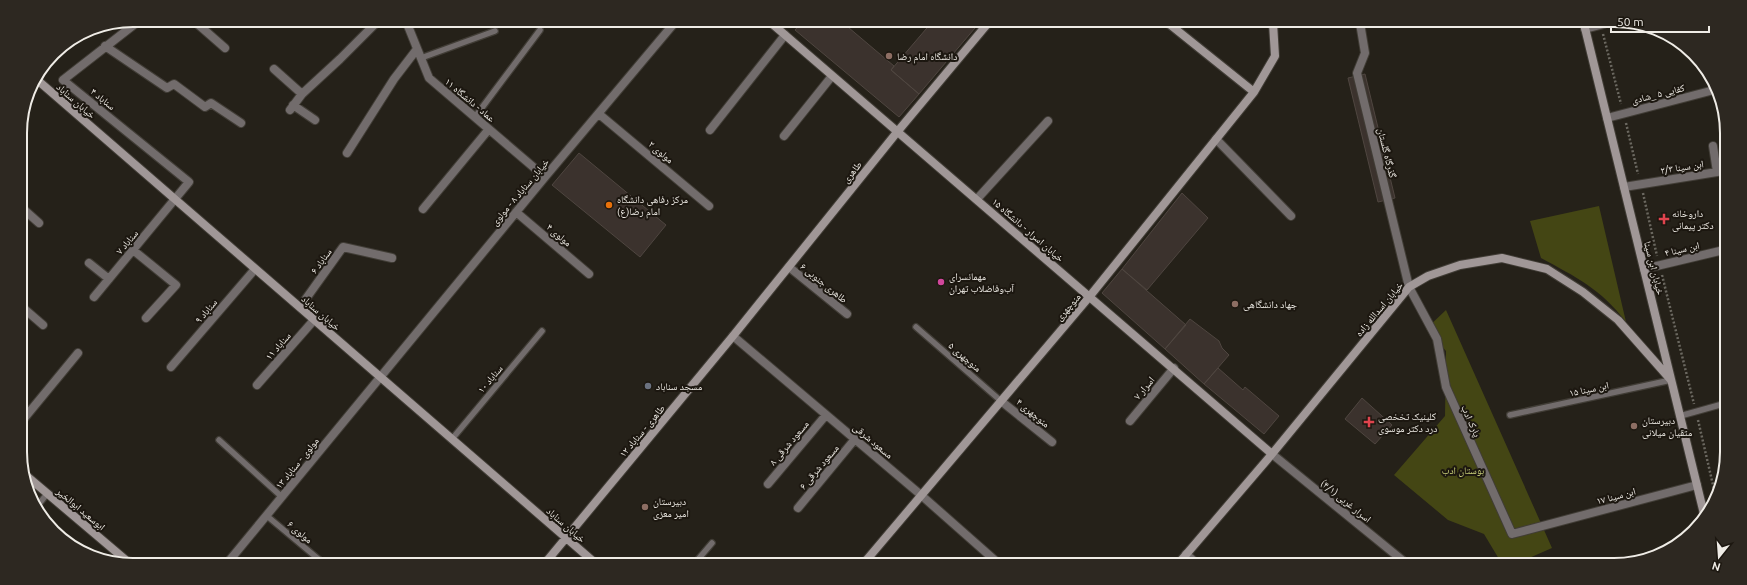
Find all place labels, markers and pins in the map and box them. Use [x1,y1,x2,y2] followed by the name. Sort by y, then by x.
[884,51,894,61] marker: دانشگاه امام رضا
[897,51,957,64] place label: دانشگاه امام رضا
[617,194,688,219] place label: مرکز رفاهی دانشگاه امام رضا(ع)
[604,200,614,210] marker: مرکز رفاهی دانشگاه امام رضا(ع)
[1672,208,1714,232] place label: داروخانه دکتر پیمانی
[1659,214,1669,224] marker: داروخانه دکتر پیمانی
[949,271,1014,295] place label: مهمانسرای آب‌و‌فاضلاب تهران
[936,277,946,287] marker: مهمانسرای آب‌و‌فاضلاب تهران
[1230,299,1240,309] marker: جهاد دانشگاهی
[1243,299,1298,311] place label: جهاد دانشگاهی
[643,381,653,391] marker: مسجد سناباد
[656,381,703,392] place label: مسجد سناباد
[1378,411,1437,435] place label: کلینیک تخخصی درد دکتر موسوی
[1642,415,1693,439] place label: دبیرستان متقیان میلانی
[1363,416,1375,428] marker: کلینیک تخخصی درد دکتر موسوی
[1629,421,1639,431] marker: دبیرستان متقیان میلانی
[653,496,689,520] place label: دبیرستان امیر معزی
[640,502,650,512] marker: دبیرستان امیر معزی

